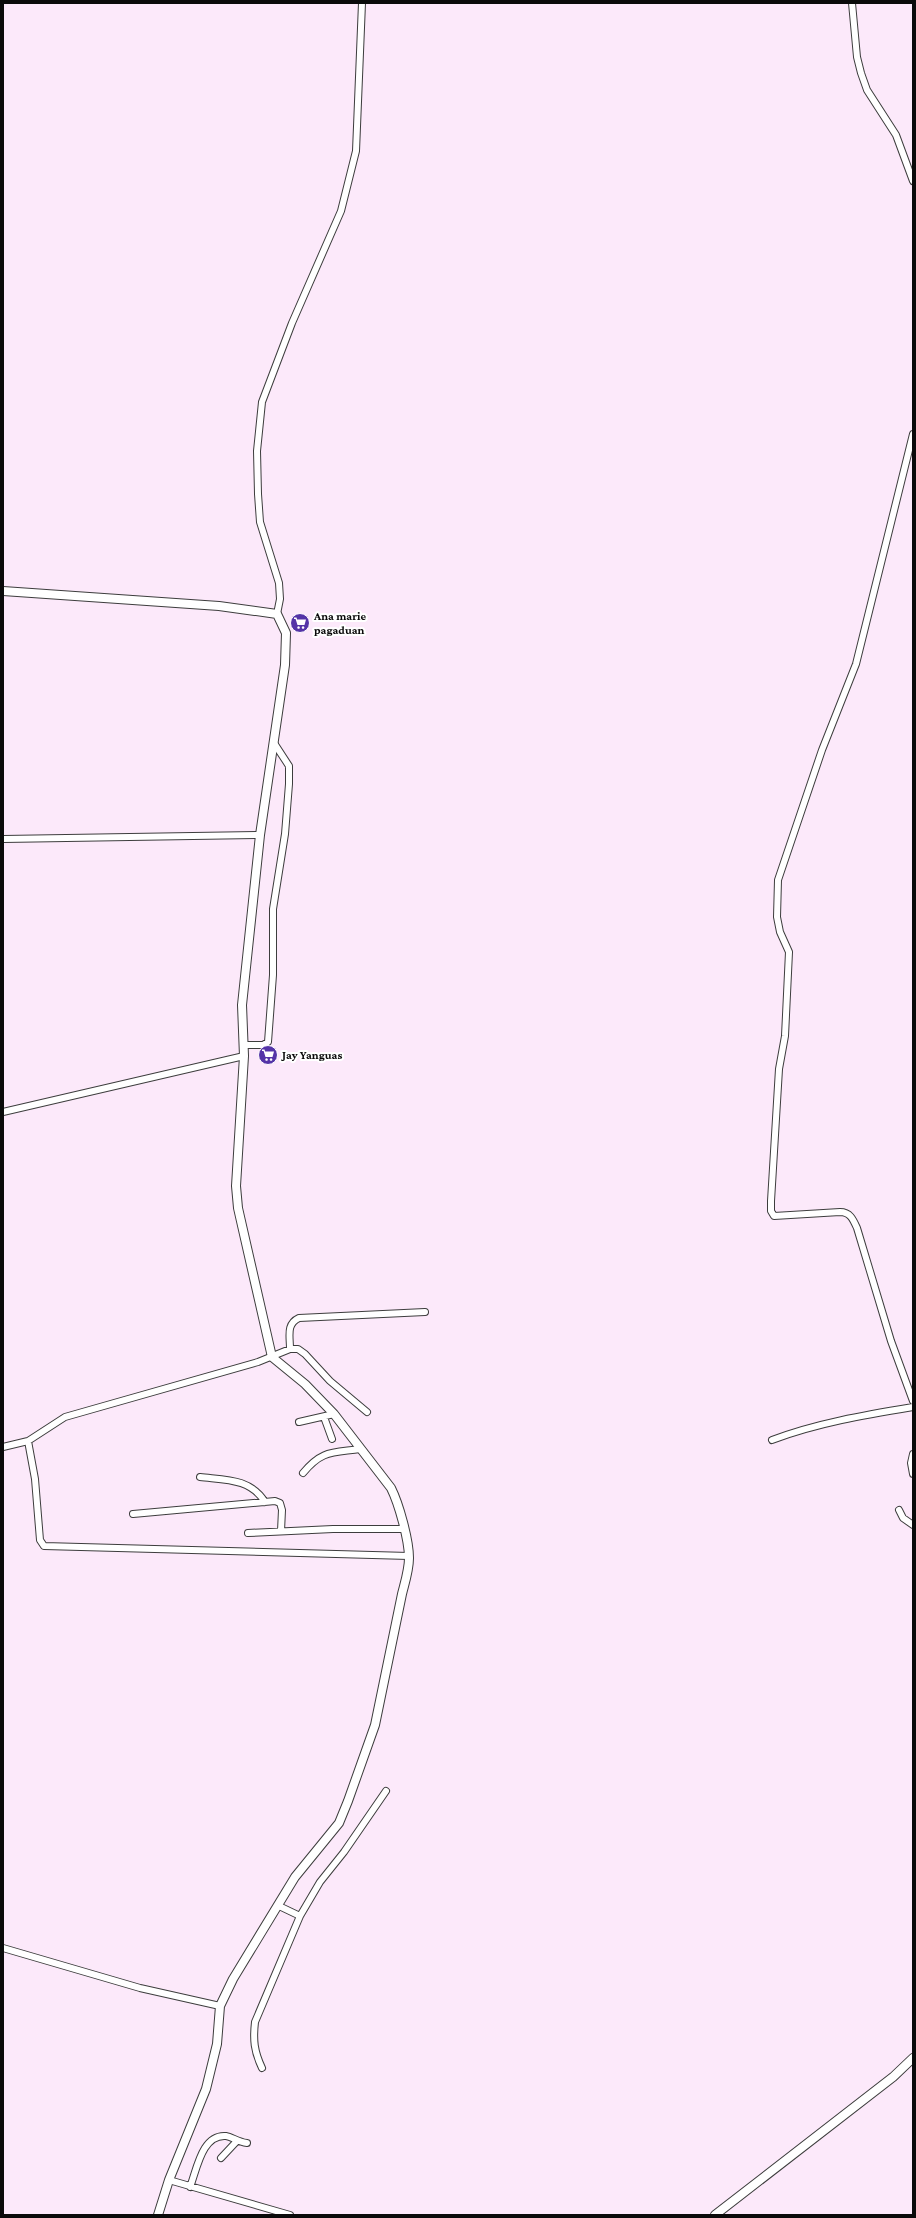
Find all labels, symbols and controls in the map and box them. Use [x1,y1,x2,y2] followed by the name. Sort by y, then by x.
[313,609,366,637] place label: Ana marie pagaduan
[289,612,311,634] supermarket icon: Ana marie pagaduan
[257,1044,279,1066] supermarket icon: Jay Yanguas
[280,1048,342,1062] place label: Jay Yanguas

